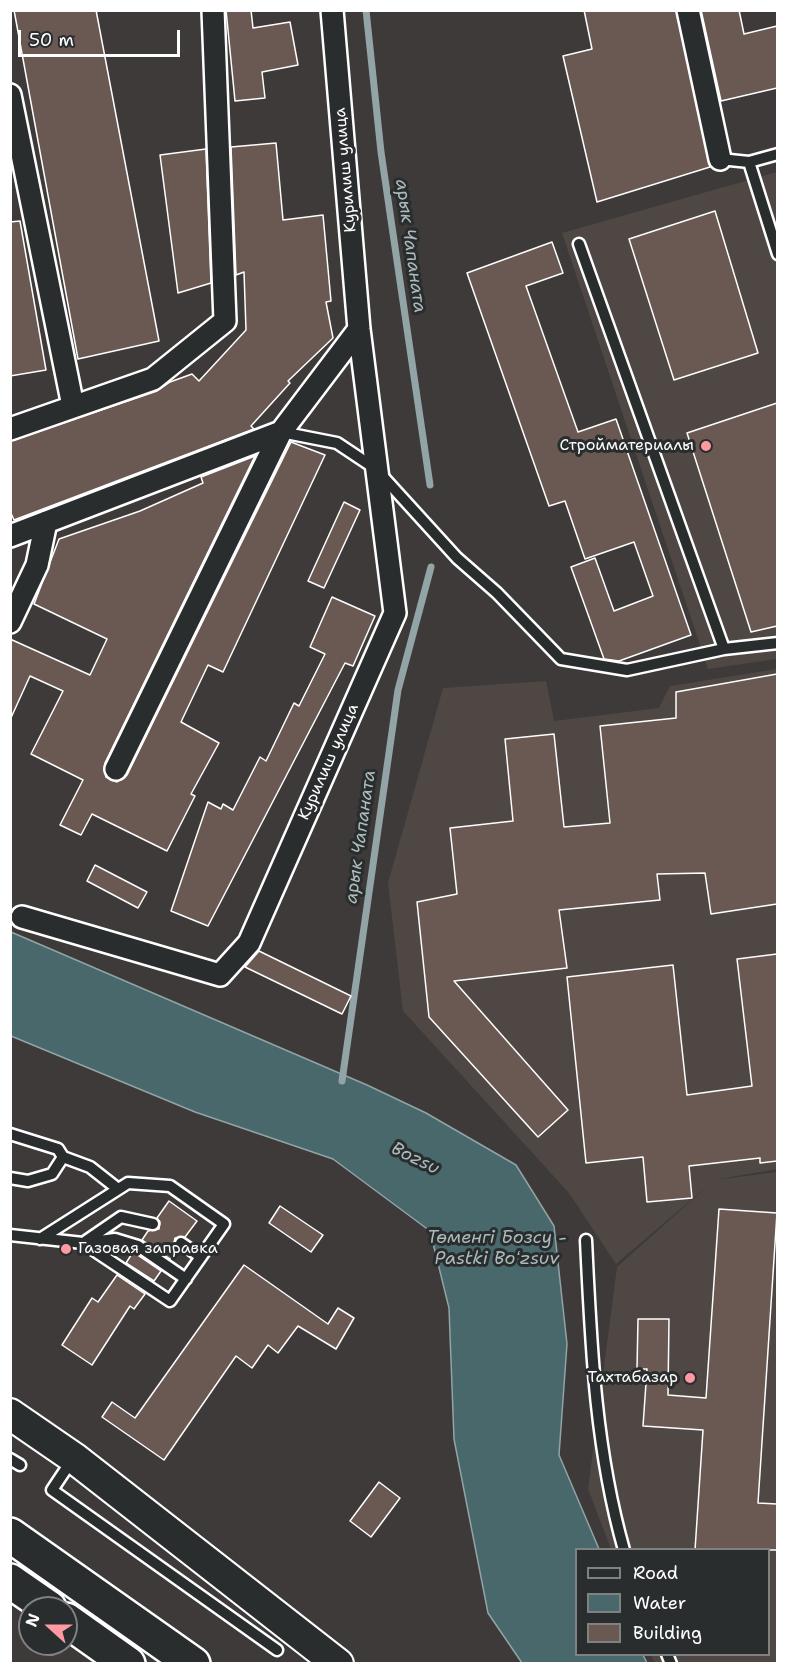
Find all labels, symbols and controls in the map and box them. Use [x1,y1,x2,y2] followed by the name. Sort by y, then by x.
[21,18,183,56] scale bar
[29,28,74,52] text: 50 m
[331,107,361,233] street label: Курилиш улица
[390,178,430,314] water label: арык Чапаната
[560,436,694,456] place label: Стройматериалы
[699,439,713,453] marker: Стройматериалы
[295,701,363,823] street label: Курилиш улица
[341,769,381,905] water label: арык Чапаната
[387,1138,443,1180] water label: Bozsu
[427,1227,567,1270] water label: Төменгі Бозсу - Pastki Boʻzsuv
[78,1239,218,1259] place label: Газовая заправка
[59,1242,73,1256] marker: Газовая заправка
[588,1368,678,1388] place label: Тахтабазар
[683,1371,697,1385] marker: Тахтабазар
[575,1548,770,1656] legend
[633,1561,678,1585] text: Road
[633,1591,686,1615] text: Water
[18,1596,78,1656] north arrow
[21,1610,45,1630] text: N
[633,1621,702,1645] text: Building

